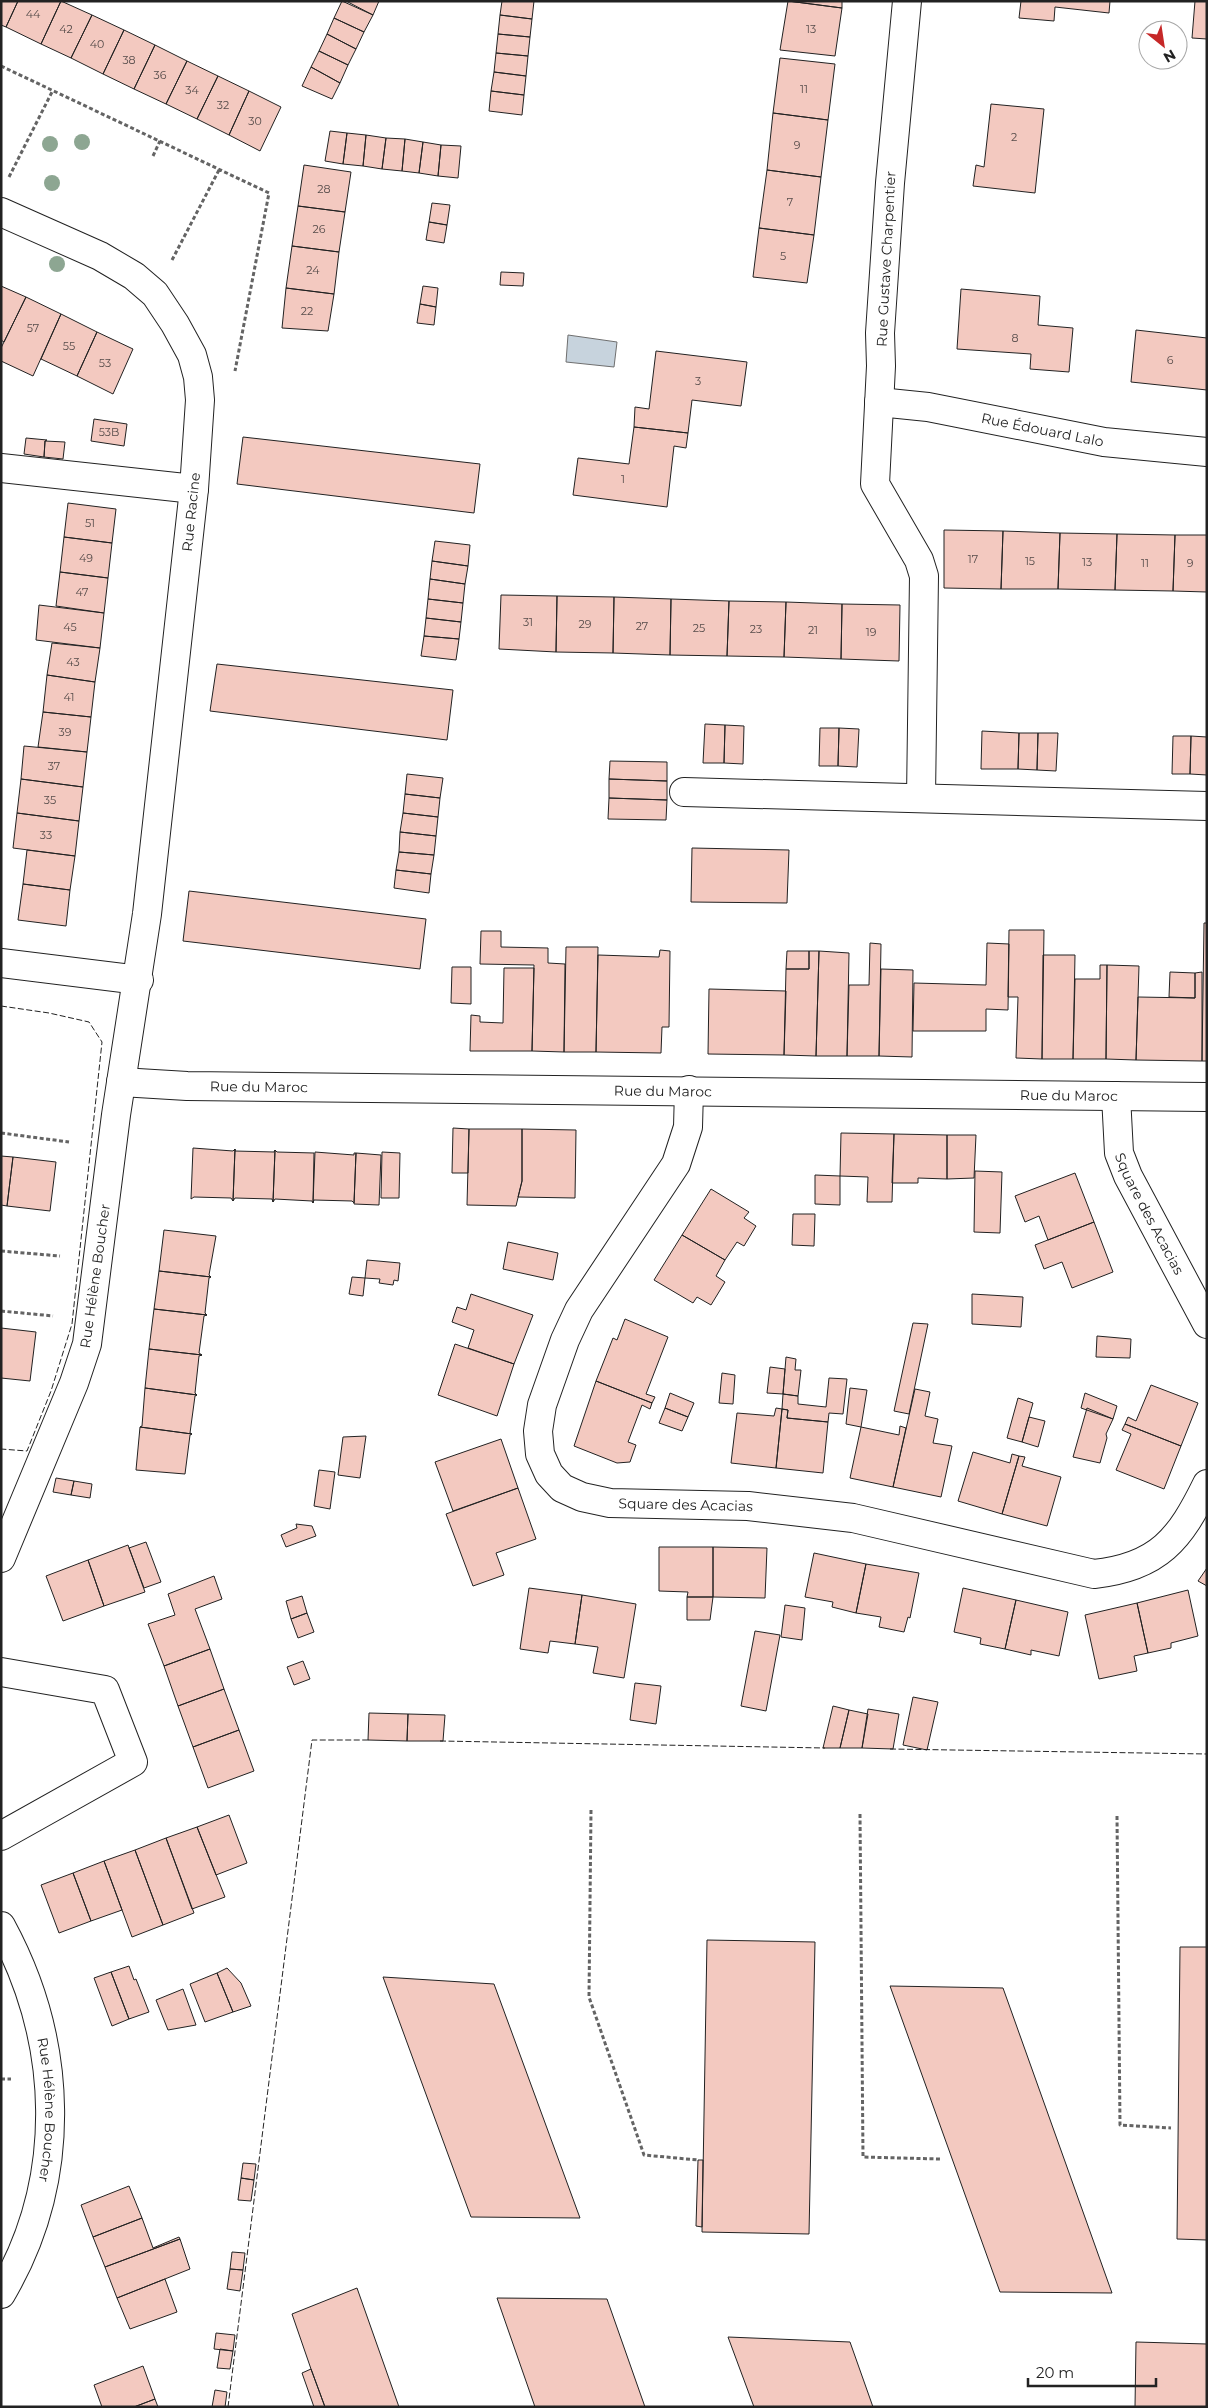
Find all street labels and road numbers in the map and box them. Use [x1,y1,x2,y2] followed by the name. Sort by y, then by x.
[872,170,900,347] street label: Rue Gustave Charpentier
[980,409,1106,451] street label: Rue Édouard Lalo
[178,472,204,552] street label: Rue Racine
[210,1077,308,1096] street label: Rue du Maroc
[614,1082,712,1101] street label: Rue du Maroc
[1020,1086,1118,1105] street label: Rue du Maroc
[1111,1150,1188,1278] street label: Square des Acacias
[76,1202,114,1349] street label: Rue Hélène Boucher
[618,1494,754,1516] street label: Square des Acacias
[33,2036,59,2184] street label: Rue Hélène Boucher

